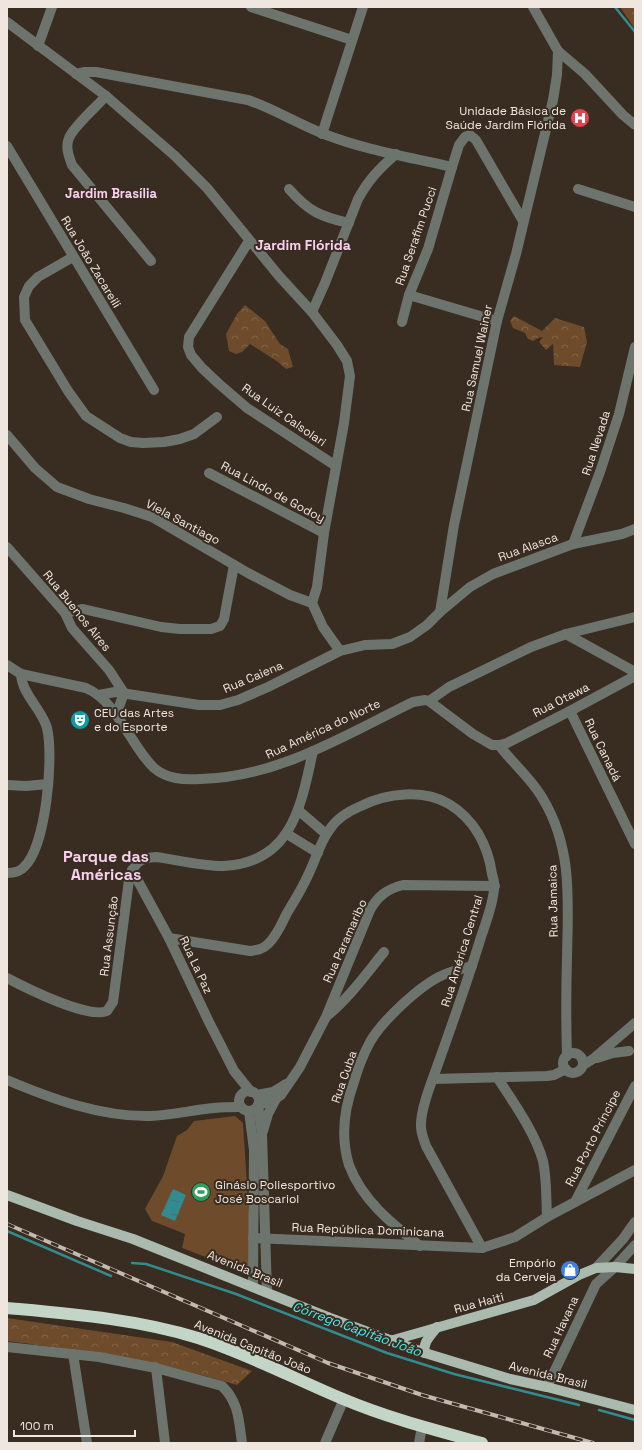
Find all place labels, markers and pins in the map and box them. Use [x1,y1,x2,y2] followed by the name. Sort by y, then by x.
[446,103,566,133] place label: Unidade Básica de Saúde Jardim Flórida
[569,107,591,129] hospital icon: Unidade Básica de Saúde Jardim Flórida
[94,705,174,735] place label: CEU das Artes e do Esporte
[69,709,91,731] theatre icon: CEU das Artes e do Esporte
[215,1177,335,1207] place label: Ginásio Poliesportivo José Boscariol
[190,1181,212,1203] sports icon: Ginásio Poliesportivo José Boscariol
[496,1255,556,1285] place label: Empório da Cerveja
[559,1259,581,1281] shop icon: Empório da Cerveja

